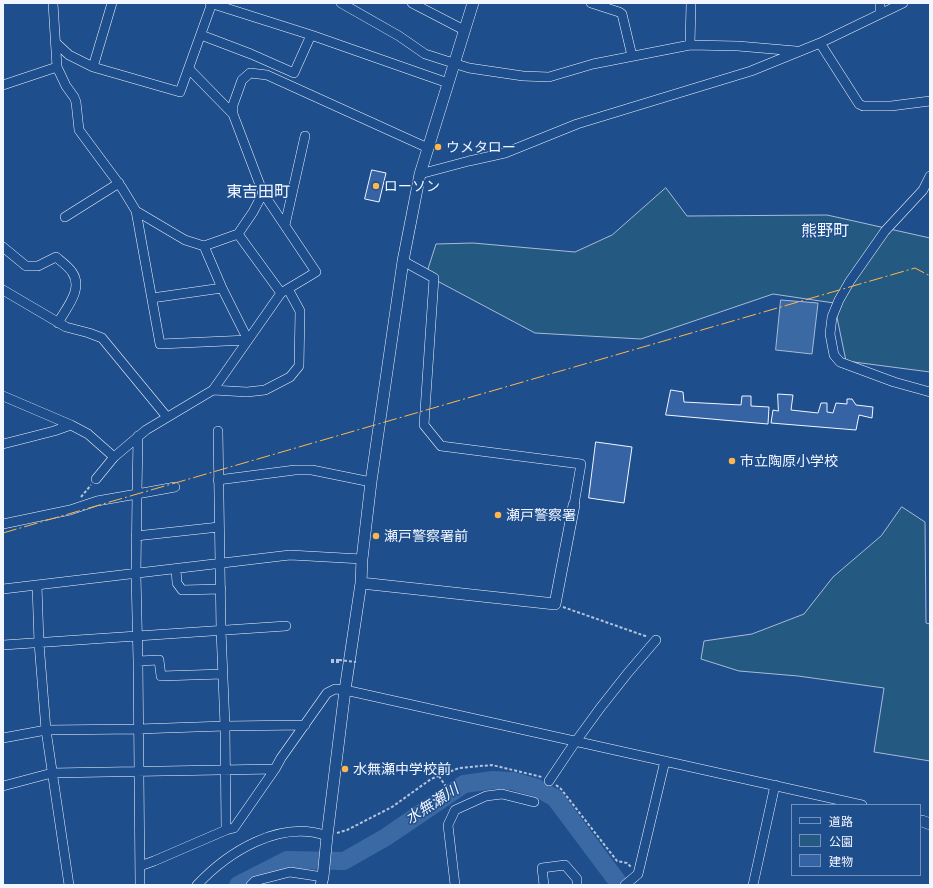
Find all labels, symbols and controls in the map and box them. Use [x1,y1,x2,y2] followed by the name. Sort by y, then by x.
[446,139,516,155] place label: ウメタロー
[433,142,443,152] marker: ウメタロー
[384,178,440,194] place label: ローソン
[371,181,381,191] marker: ローソン
[226,182,290,202] district label: 東吉田町
[801,221,849,241] district label: 熊野町
[740,453,838,469] place label: 市立陶原小学校
[727,456,737,466] marker: 市立陶原小学校
[506,507,576,523] place label: 瀬戸警察署
[493,510,503,520] marker: 瀬戸警察署
[384,528,468,544] place label: 瀬戸警察署前
[371,531,381,541] marker: 瀬戸警察署前
[353,761,451,777] place label: 水無瀬中学校前
[340,764,350,774] marker: 水無瀬中学校前
[402,780,462,828] water label: 水無瀬川
[791,804,921,876] legend
[829,814,853,828] text: 道路
[829,834,853,848] text: 公園
[829,854,853,868] text: 建物

